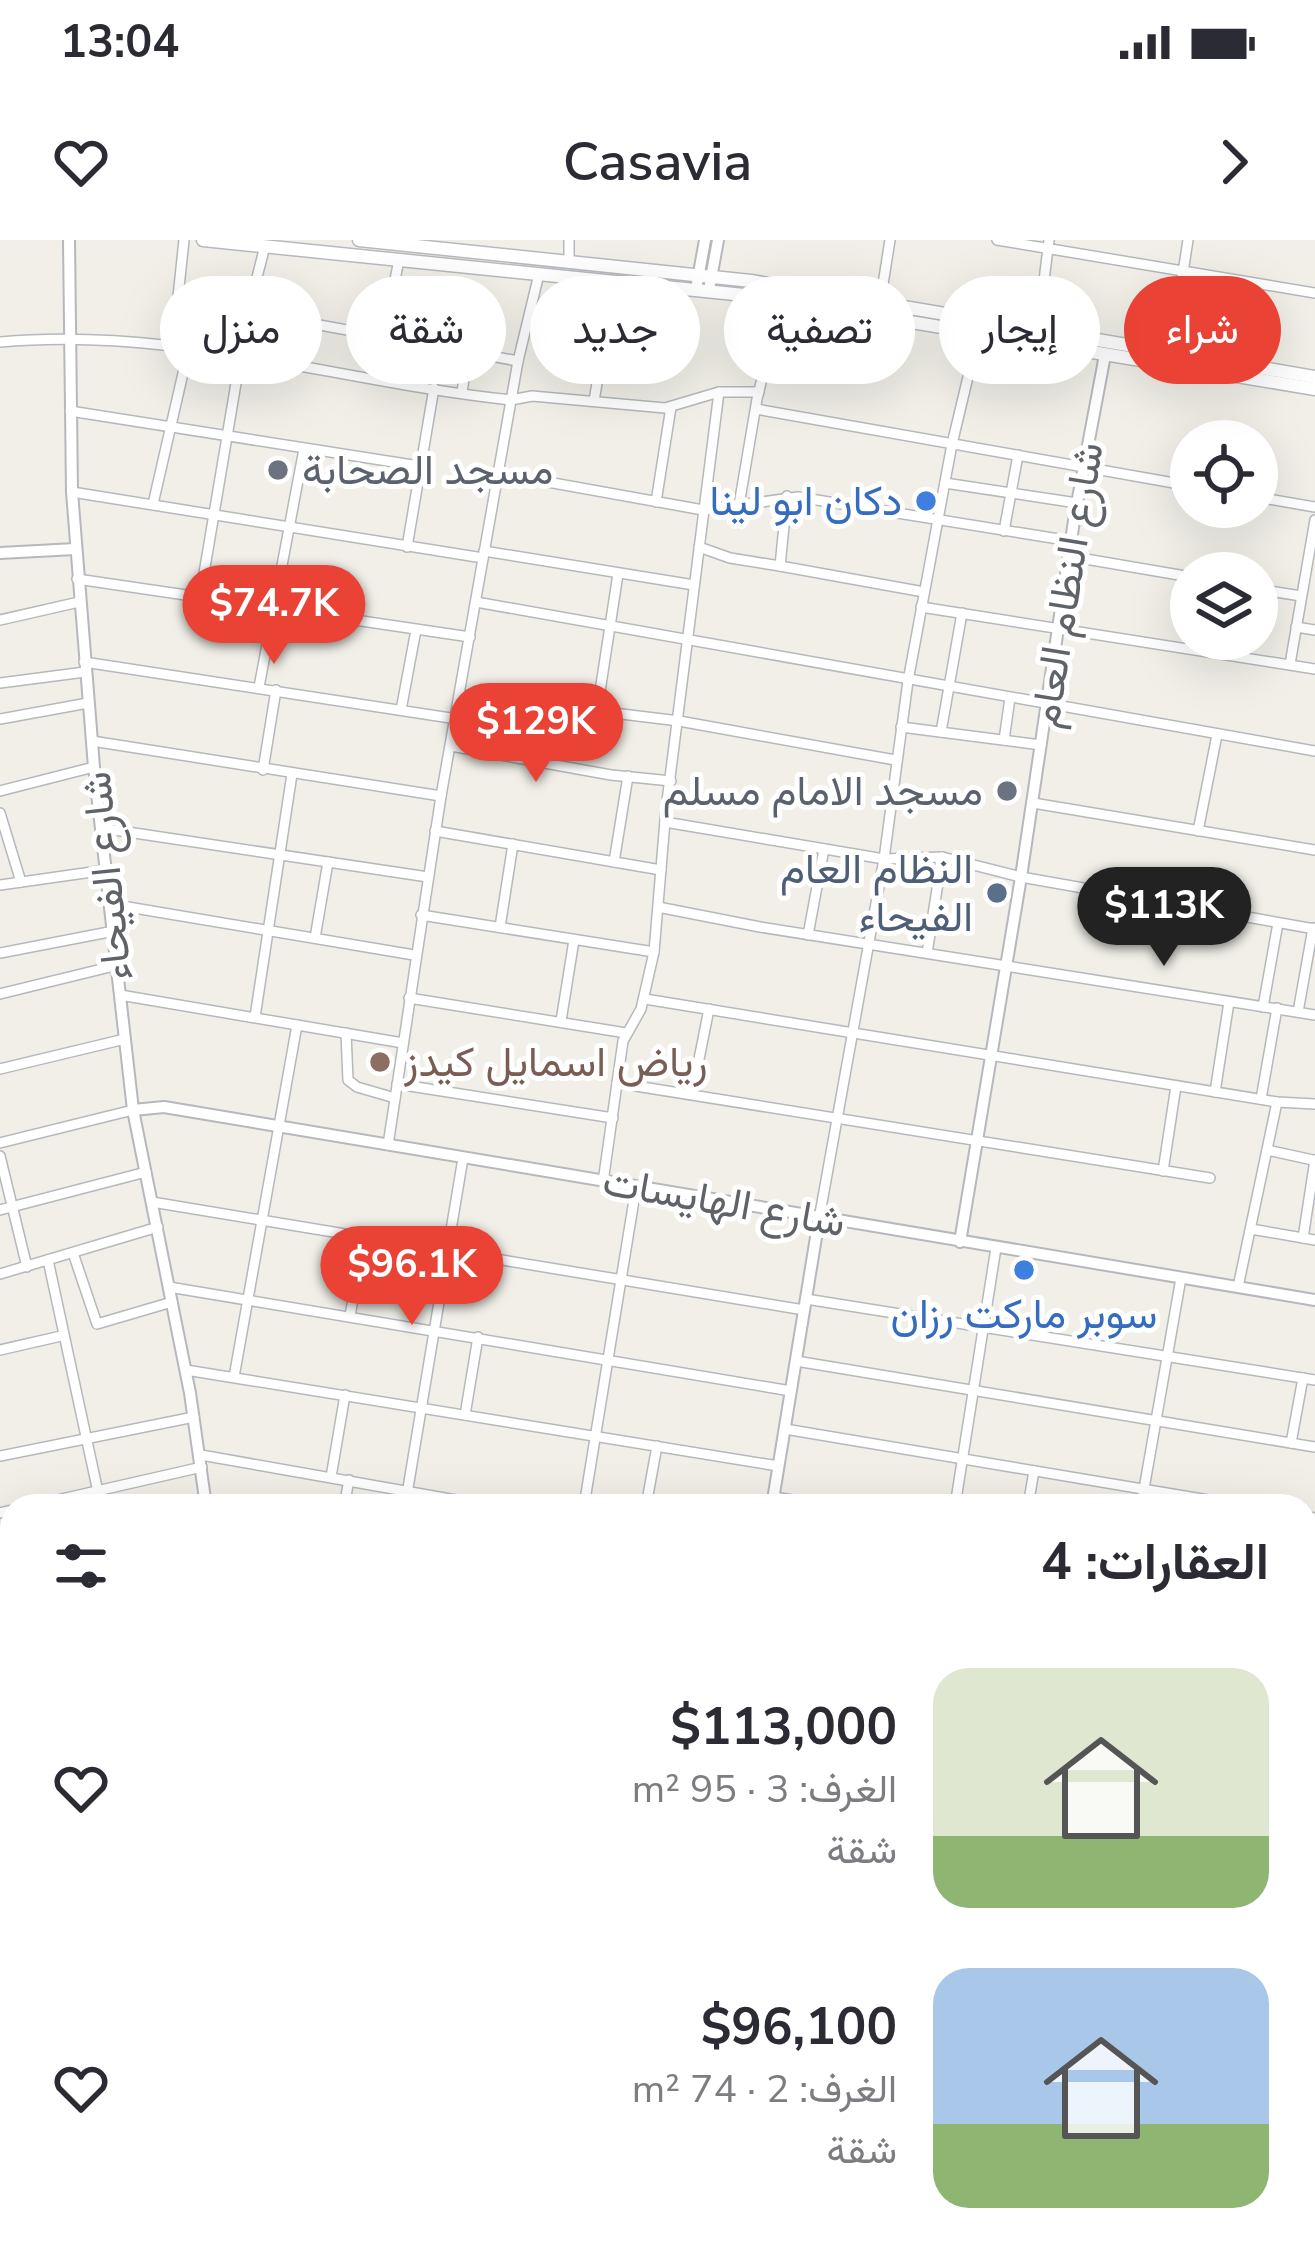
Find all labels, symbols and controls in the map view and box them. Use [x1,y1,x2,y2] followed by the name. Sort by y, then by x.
[60,12,179,73] text: 13:04
[563,125,752,199] text: Casavia
[48,129,114,195] icon: heart
[1201,129,1267,195] icon: forward
[160,276,322,384] chip: منزل
[346,276,506,384] chip: شقة
[530,276,700,384] chip: جديد
[724,276,915,384] chip: تصفية
[939,276,1100,384] chip: إيجار
[1124,276,1281,384] chip: شراء
[1170,420,1278,660] map controls
[1170,420,1278,528] button: locate
[1016,438,1118,732] street label: شارع النظام العام
[302,442,553,499] place label: مسجد الصحابة
[265,457,291,483] marker: مسجد الصحابة
[709,473,902,530] place label: دكان ابو لينا
[913,488,939,514] marker: دكان ابو لينا
[1170,552,1278,660] button: layers
[176,565,372,667] pin: $74.7K
[209,577,339,630] text: $74.7K
[452,683,620,785] pin: $129K
[476,695,596,748] text: $129K
[663,763,983,820] place label: مسجد الامام مسلم
[68,769,146,983] street label: شارع الفيحاء
[994,778,1020,804] marker: مسجد الامام مسلم
[780,841,973,946] place label: النظام العام الفيحاء
[1080,867,1248,969] pin: $113K
[1104,879,1224,932] text: $113K
[984,880,1010,906] marker: النظام العام الفيحاء
[403,1034,708,1091] place label: رياض اسمايل كيدز
[367,1049,393,1075] marker: رياض اسمايل كيدز
[598,1153,850,1251] street label: شارع الهايسات
[314,1226,510,1328] pin: $96.1K
[347,1238,477,1291] text: $96.1K
[1011,1257,1037,1283] marker: سوبر ماركت رزان
[891,1286,1157,1343] place label: سوبر ماركت رزان
[1041,1527,1269,1597] text: العقارات: 4
[48,1533,114,1599] icon: filters
[670,1692,897,1762] text: $113,000
[1029,1716,1173,1860] icon: home
[48,1755,114,1821] icon: heart
[632,1763,897,1816] text: الغرف: 3 · 95 m²
[827,1824,897,1877] text: شقة
[701,1992,897,2062] text: $96,100
[1029,2016,1173,2160] icon: home
[48,2055,114,2121] icon: heart
[632,2063,897,2116] text: الغرف: 2 · 74 m²
[827,2124,897,2177] text: شقة

